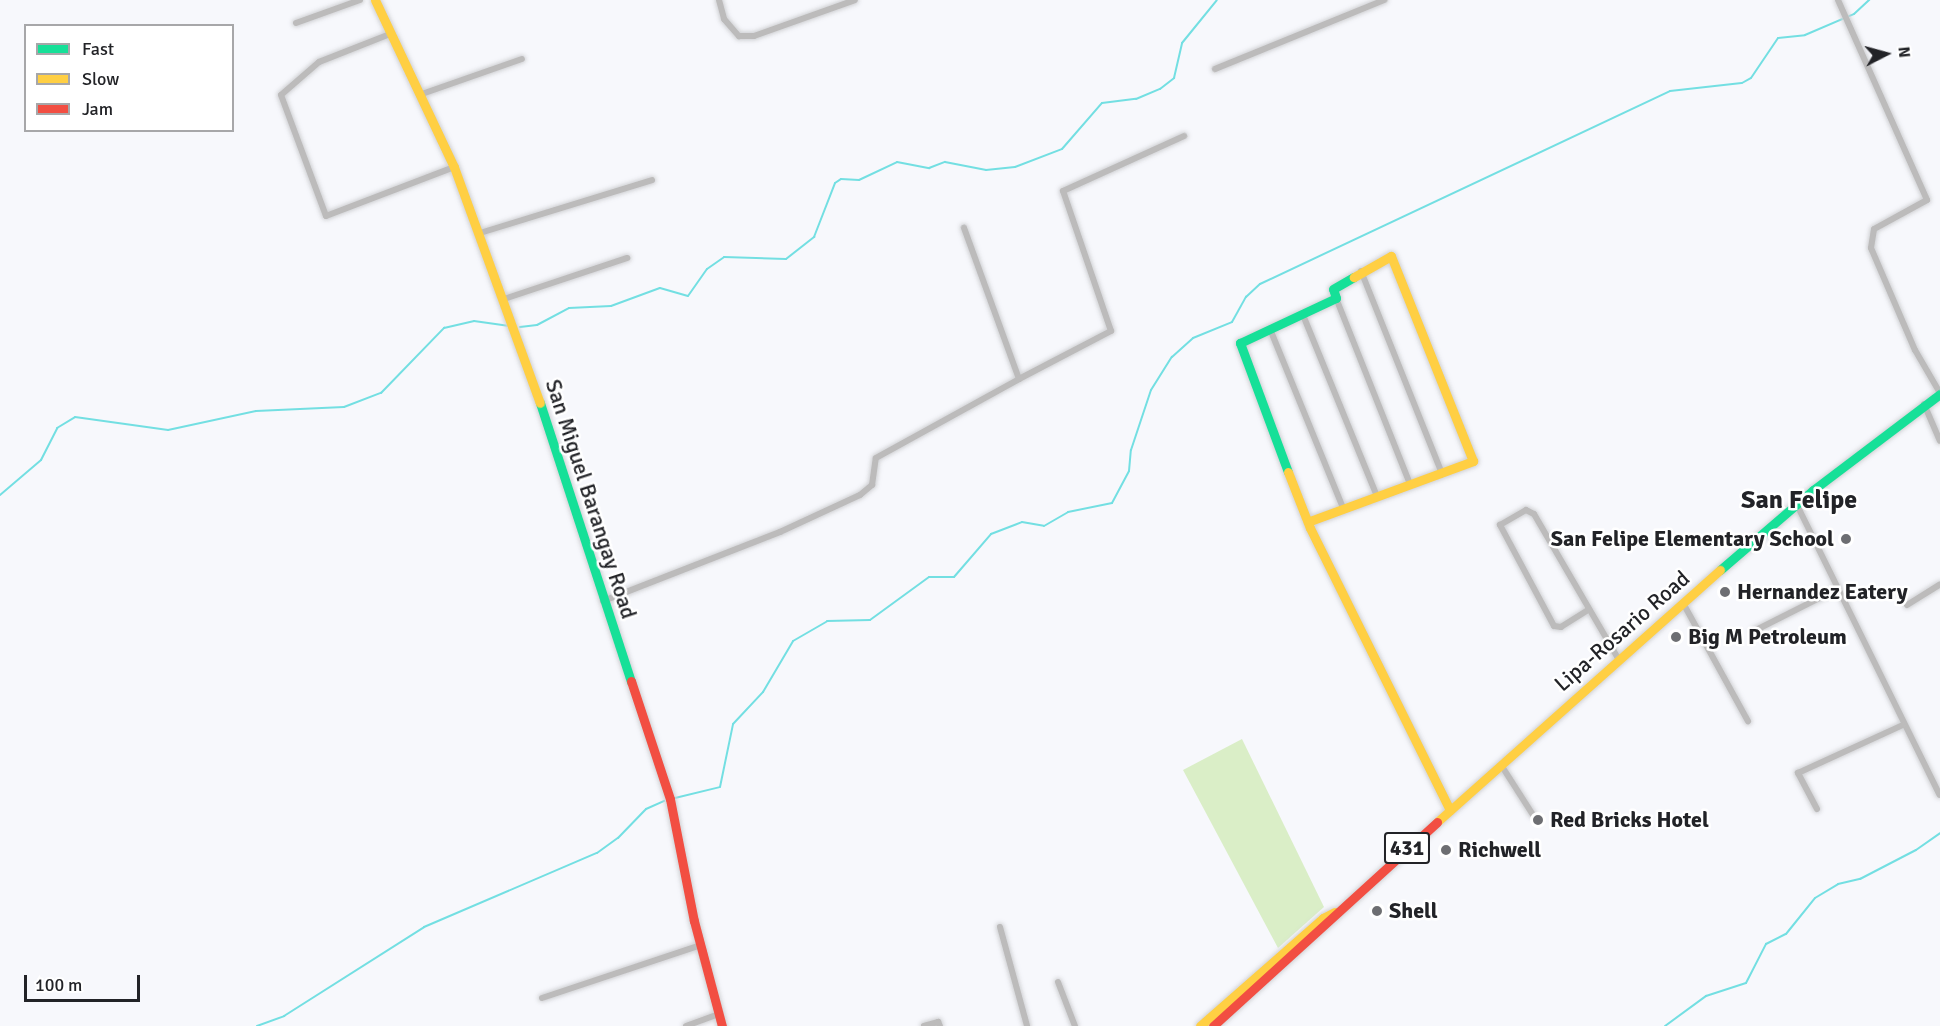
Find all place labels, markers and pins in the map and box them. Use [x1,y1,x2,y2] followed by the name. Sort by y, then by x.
[1551,526,1834,552] place label: San Felipe Elementary School
[1839,532,1853,546] marker: San Felipe Elementary School
[1737,579,1908,605] place label: Hernandez Eatery
[1718,585,1732,599] marker: Hernandez Eatery
[1688,624,1847,650] place label: Big M Petroleum
[1669,630,1683,644] marker: Big M Petroleum
[1550,807,1709,833] place label: Red Bricks Hotel
[1531,813,1545,827] marker: Red Bricks Hotel
[1458,837,1541,863] place label: Richwell
[1439,843,1453,857] marker: Richwell
[1389,898,1438,924] place label: Shell
[1370,904,1384,918] marker: Shell

